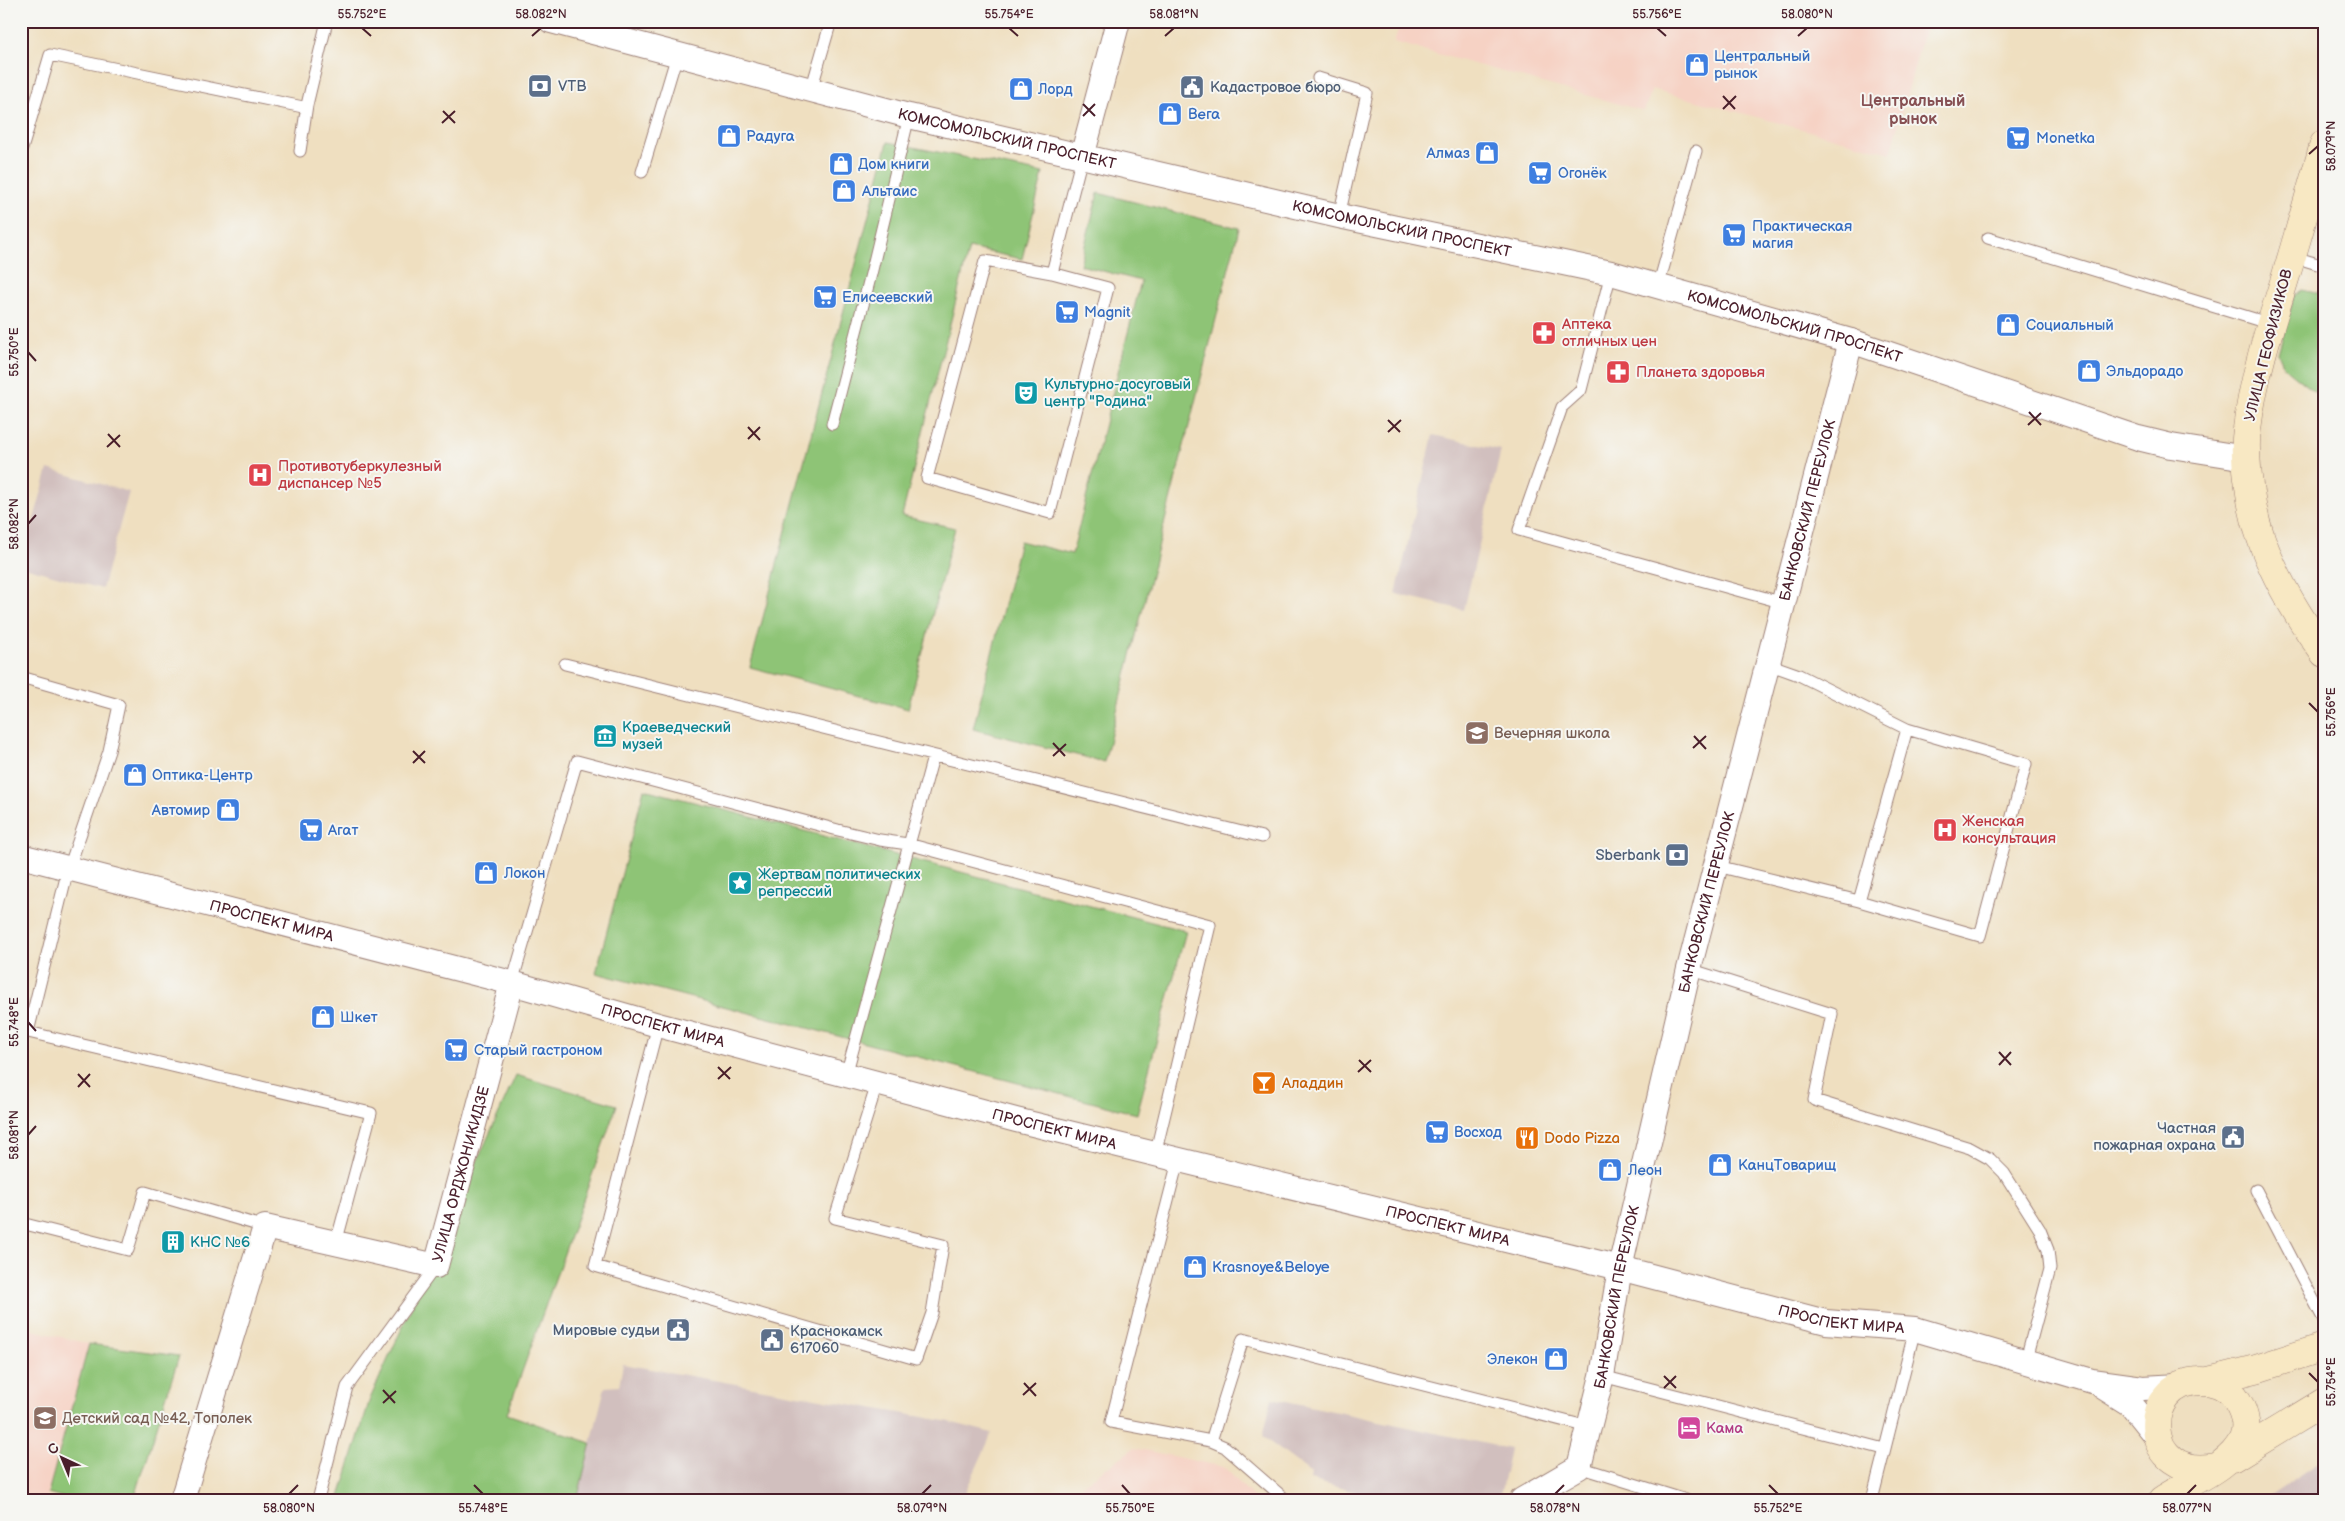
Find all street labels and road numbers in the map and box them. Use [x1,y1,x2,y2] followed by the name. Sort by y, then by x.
[896,104,1118,174] street label: КОМСОМОЛЬСКИЙ ПРОСПЕКТ
[1290,196,1513,262] street label: КОМСОМОЛЬСКИЙ ПРОСПЕКТ
[2240,267,2297,423] street label: УЛИЦА ГЕОФИЗИКОВ
[1685,286,1905,368] street label: КОМСОМОЛЬСКИЙ ПРОСПЕКТ
[1775,417,1840,603] street label: БАНКОВСКИЙ ПЕРЕУЛОК
[1675,809,1739,995] street label: БАНКОВСКИЙ ПЕРЕУЛОК
[208,896,337,947] street label: ПРОСПЕКТ МИРА
[599,1000,728,1052] street label: ПРОСПЕКТ МИРА
[428,1084,494,1264] street label: УЛИЦА ОРДЖОНИКИДЗЕ
[990,1105,1119,1154] street label: ПРОСПЕКТ МИРА
[1384,1202,1513,1251] street label: ПРОСПЕКТ МИРА
[1590,1203,1644,1391] street label: БАНКОВСКИЙ ПЕРЕУЛОК
[1776,1301,1906,1338] street label: ПРОСПЕКТ МИРА

